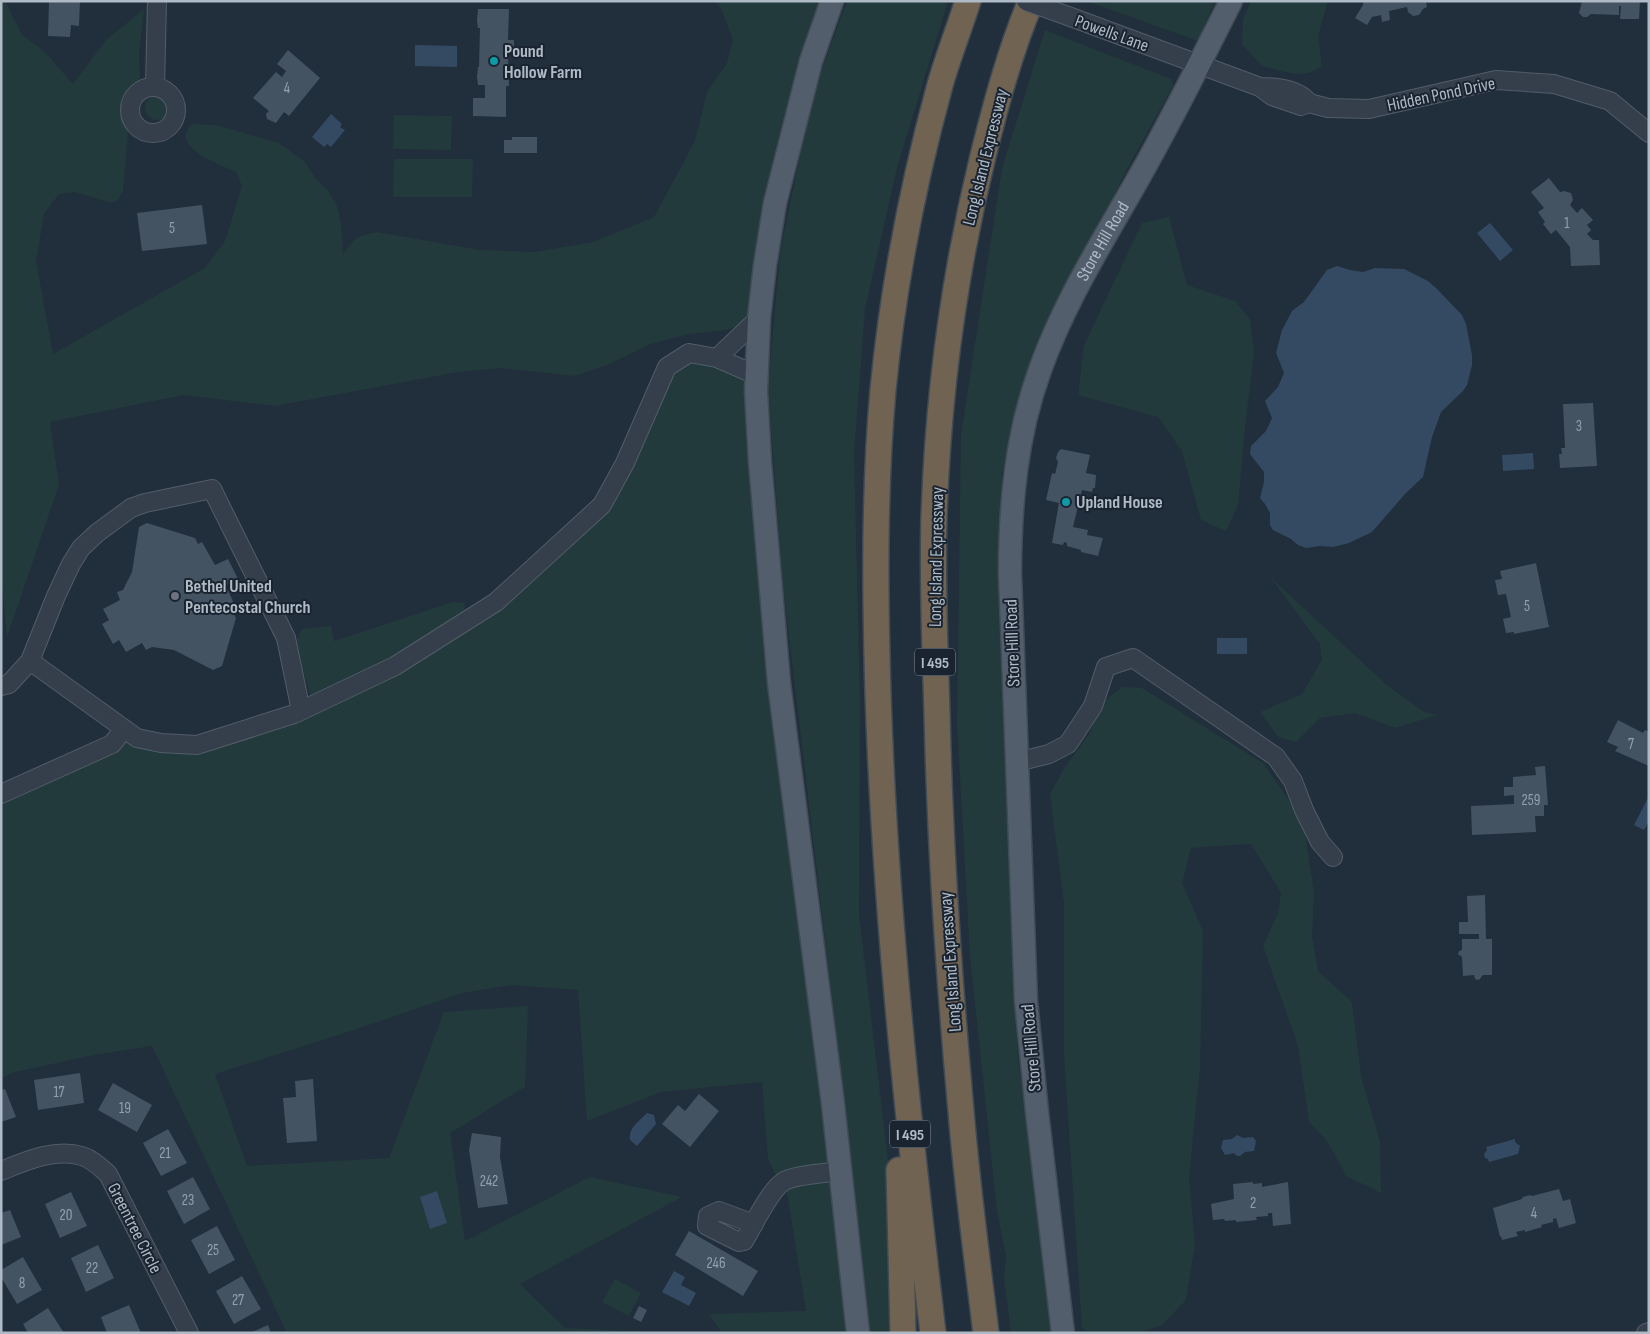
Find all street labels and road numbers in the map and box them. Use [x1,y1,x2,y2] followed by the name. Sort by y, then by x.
[1072,10,1152,56] street label: Powells Lane
[1385,73,1497,116] street label: Hidden Pond Drive
[958,87,1013,228] street label: Long Island Expressway
[1072,198,1134,285] street label: Store Hill Road
[925,487,948,627] street label: Long Island Expressway
[1000,599,1025,687] street label: Store Hill Road
[915,649,955,676] road number: I 495
[935,891,966,1033] street label: Long Island Expressway
[1017,1003,1046,1092] street label: Store Hill Road
[890,1120,930,1148] road number: I 495
[103,1180,166,1277] street label: Greentree Circle

